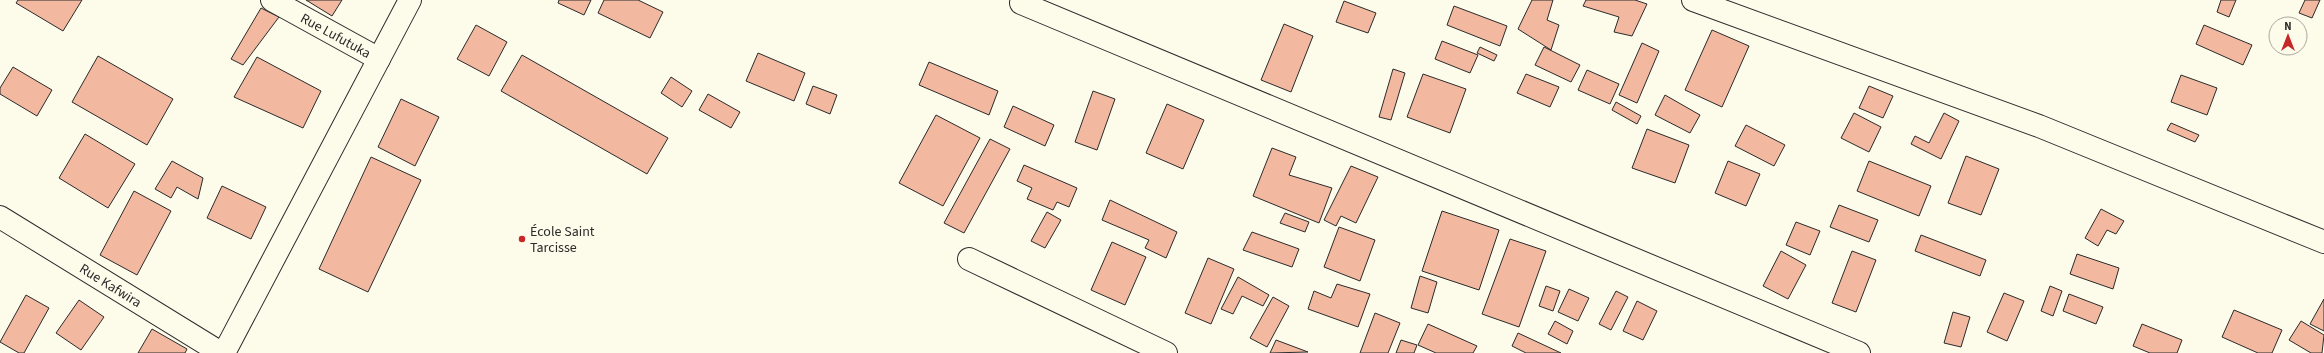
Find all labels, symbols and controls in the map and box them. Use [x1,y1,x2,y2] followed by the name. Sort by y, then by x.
[297,9,374,64] street label: Rue Lufutuka
[2268,16,2308,56] north arrow
[2284,19,2292,34] text: N
[530,222,595,258] place label: École Saint Tarcisse
[517,234,527,244] marker: École Saint Tarcisse
[75,259,145,313] street label: Rue Kafwira

